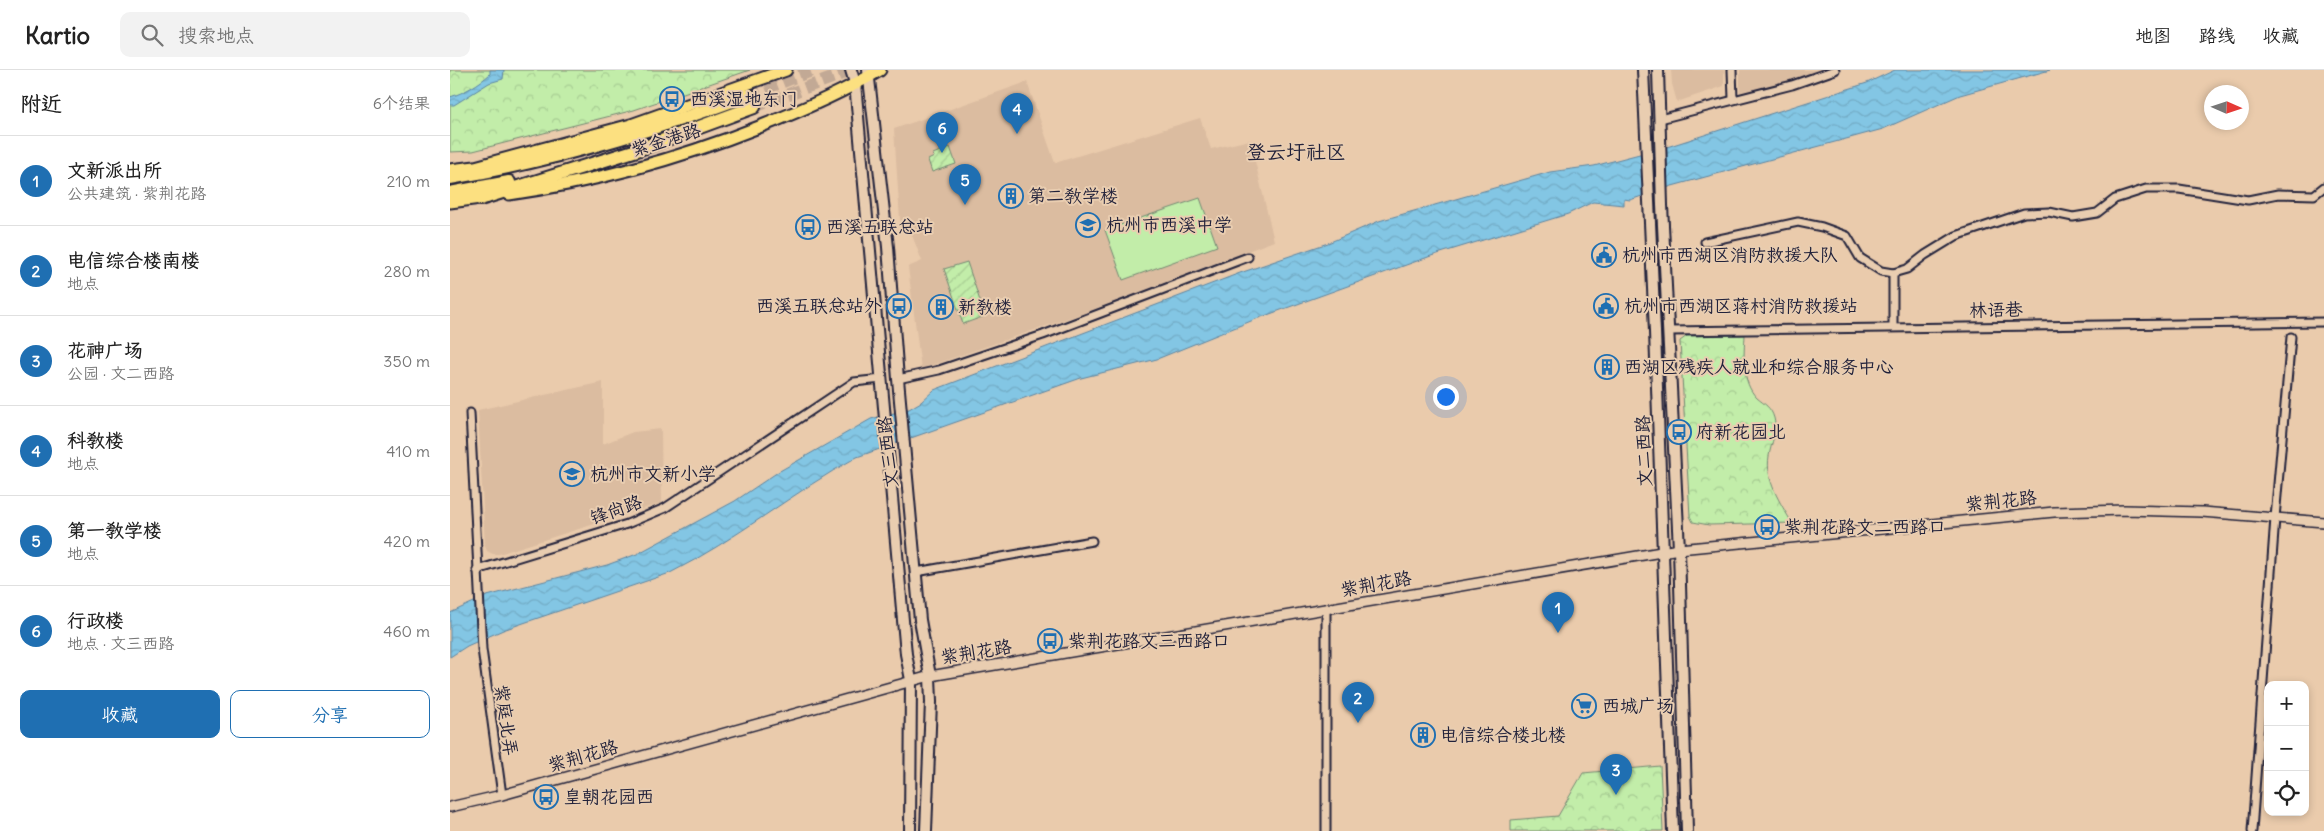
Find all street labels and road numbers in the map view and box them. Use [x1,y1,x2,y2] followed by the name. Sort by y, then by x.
[628,118,704,161] street label: 紫金港路
[1969,298,2023,321] street label: 林语巷
[872,415,903,489] street label: 文三西路
[1631,415,1656,487] street label: 文二西路
[1964,485,2038,516] street label: 紫荆花路
[587,489,645,530] street label: 锋尚路
[1338,566,1413,601] street label: 紫荆花路
[939,635,1013,668] street label: 紫荆花路
[490,683,523,757] street label: 紫庭北弄
[545,735,621,776] street label: 紫荆花路

